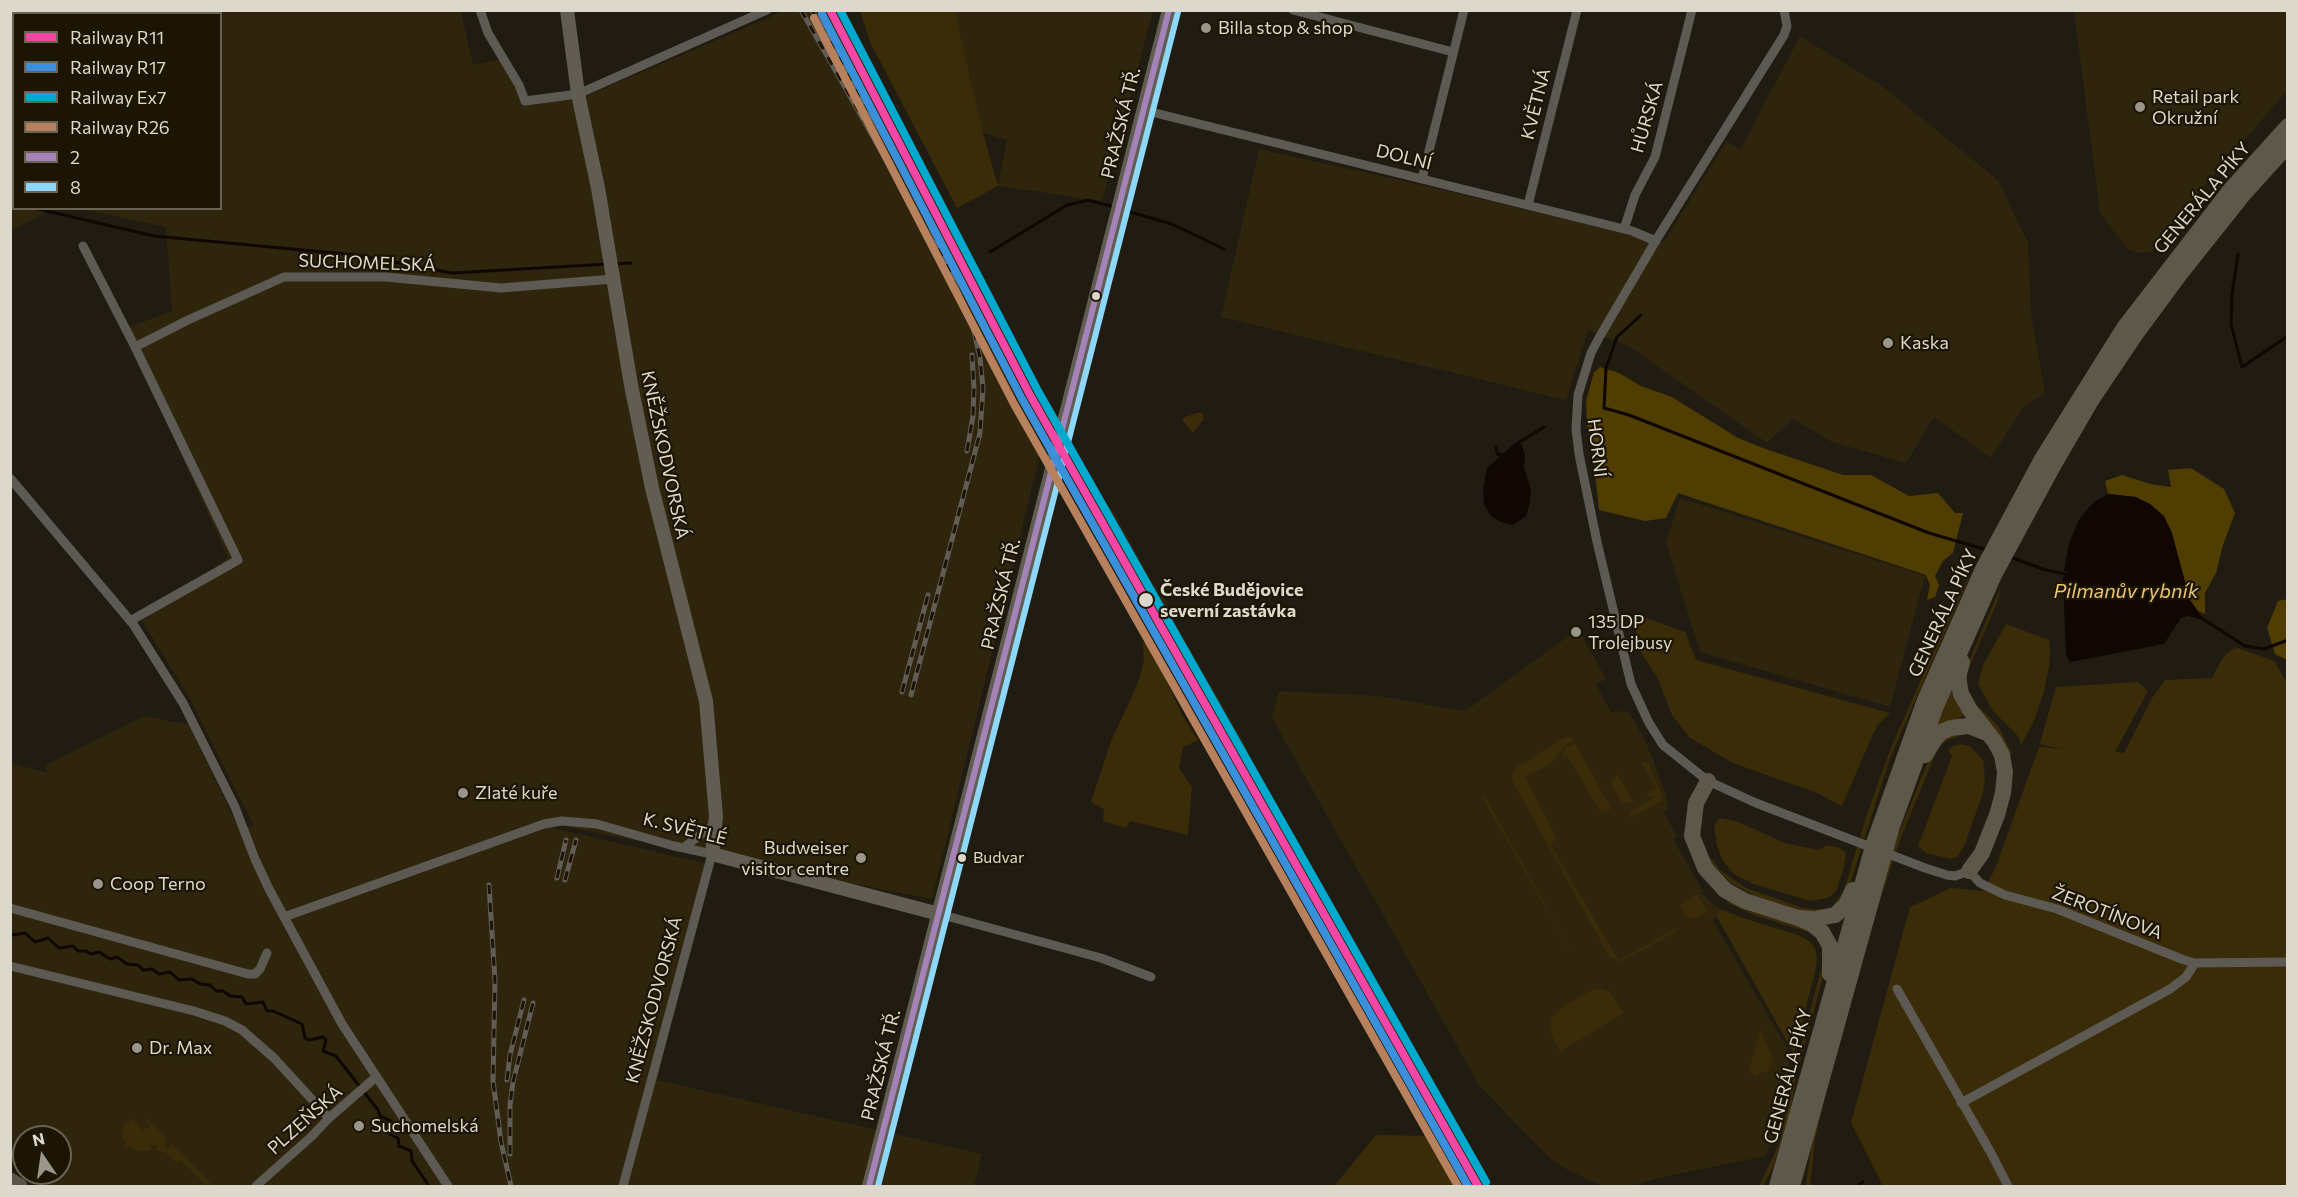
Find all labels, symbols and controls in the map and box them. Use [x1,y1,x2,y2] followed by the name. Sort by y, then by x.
[12,12,222,210] legend
[1218,17,1353,39] place label: Billa stop & shop
[1199,21,1213,35] marker: Billa stop & shop
[70,26,164,48] text: Railway R11
[70,56,166,78] text: Railway R17
[1097,65,1145,181] street label: PRAŽSKÁ TŘ.
[1517,66,1555,142] street label: KVĚTNÁ
[1626,79,1668,155] street label: HŮRSKÁ
[70,86,167,108] text: Railway Ex7
[2152,86,2239,128] place label: Retail park Okružní
[2133,100,2147,114] marker: Retail park Okružní
[70,116,170,138] text: Railway R26
[2149,138,2255,258] street label: GENERÁLA PÍKY
[1374,140,1434,174] street label: DOLNÍ
[70,146,80,168] text: 2
[70,176,81,198] text: 8
[298,250,436,276] street label: SUCHOMELSKÁ
[1090,290,1102,302] unlabelled marker
[1900,332,1949,354] place label: Kaska
[1881,336,1895,350] marker: Kaska
[637,369,693,541] street label: KNĚŽSKODVORSKÁ
[1583,417,1611,479] street label: HORNÍ
[977,536,1025,652] street label: PRAŽSKÁ TŘ.
[1904,545,1982,681] street label: GENERÁLA PÍKY
[1160,579,1304,622] place label: České Budějovice severní zastávka
[2053,579,2199,603] water label: Pilmanův rybník
[1137,591,1155,609] marker: České Budějovice severní zastávka
[1588,611,1672,654] place label: 135 DP Trolejbusy
[1569,625,1583,639] marker: 135 DP Trolejbusy
[475,782,557,804] place label: Zlaté kuře
[456,786,470,800] marker: Zlaté kuře
[641,808,729,850] street label: K. SVĚTLÉ
[741,837,849,880] place label: Budweiser visitor centre
[973,848,1024,868] place label: Budvar
[854,851,868,865] marker: Budweiser visitor centre
[956,852,968,864] marker: Budvar
[110,873,206,895] place label: Coop Terno
[91,877,105,891] marker: Coop Terno
[2049,882,2165,944] street label: ŽEROTÍNOVA
[621,914,687,1086] street label: KNĚŽSKODVORSKÁ
[1760,1006,1816,1146] street label: GENERÁLA PÍKY
[857,1007,905,1123] street label: PRAŽSKÁ TŘ.
[149,1037,212,1059] place label: Dr. Max
[130,1041,144,1055] marker: Dr. Max
[263,1081,347,1159] street label: PLZEŇSKÁ
[371,1115,479,1137] place label: Suchomelská
[352,1119,366,1133] marker: Suchomelská
[12,1125,72,1185] north arrow
[30,1128,46,1150] text: N

